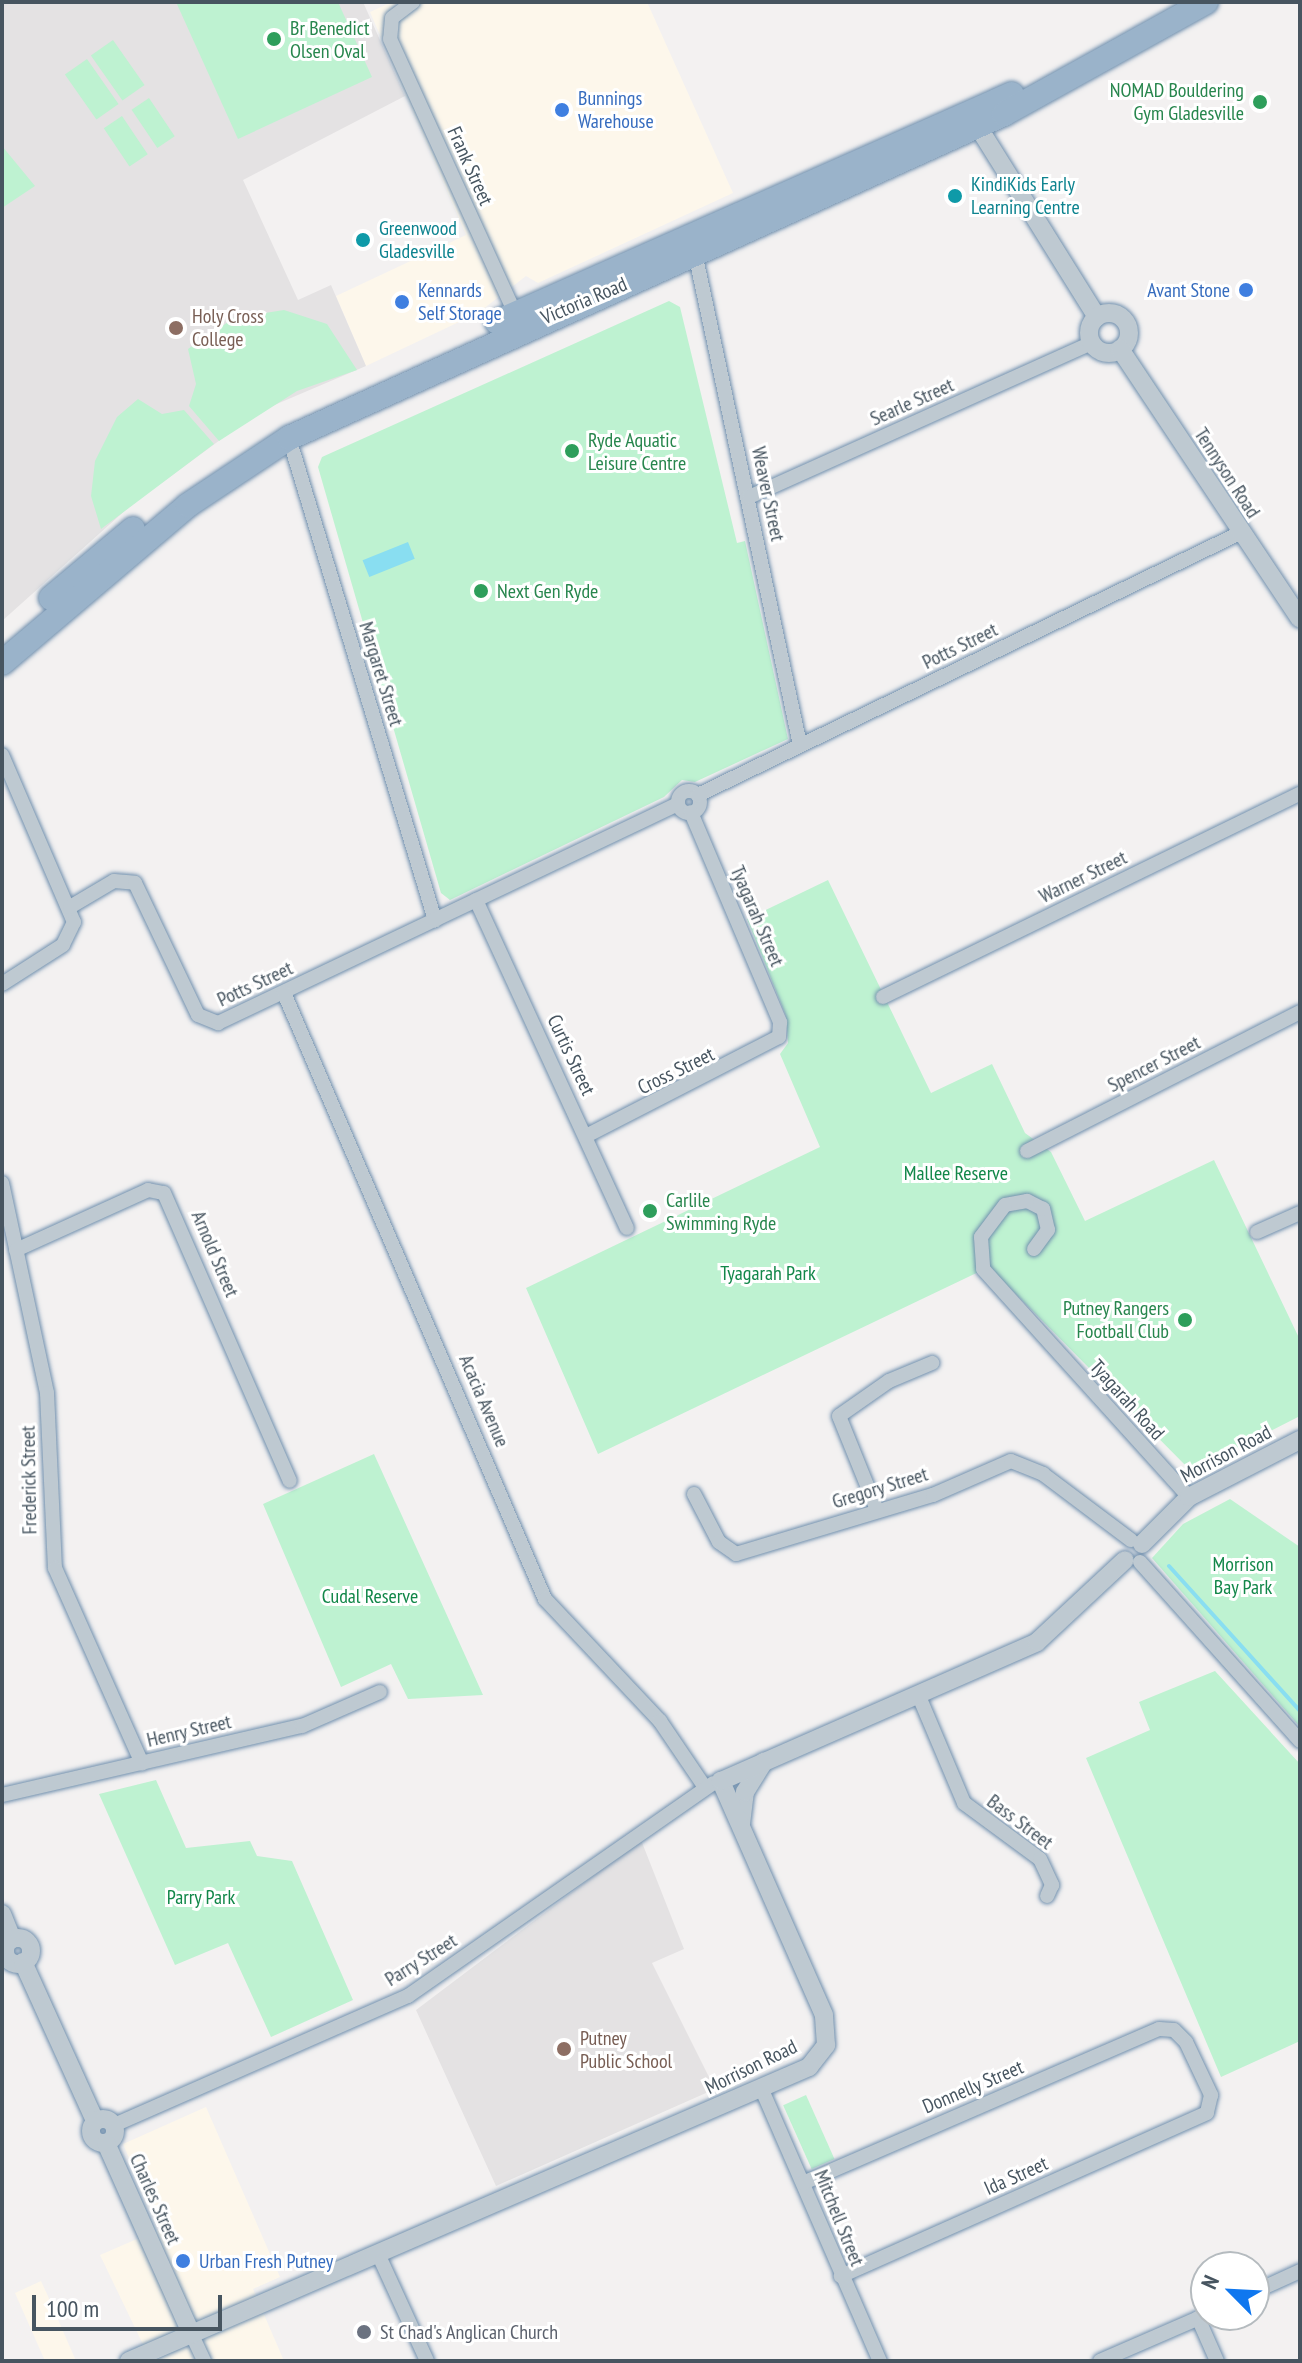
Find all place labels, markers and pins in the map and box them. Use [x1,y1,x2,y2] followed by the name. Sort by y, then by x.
[290,16,369,63] place label: Br Benedict Olsen Oval
[265,30,283,48] marker: Br Benedict Olsen Oval
[1110,78,1244,125] place label: NOMAD Bouldering Gym Gladesville
[578,86,654,133] place label: Bunnings Warehouse
[1251,93,1269,111] marker: NOMAD Bouldering Gym Gladesville
[553,101,571,119] marker: Bunnings Warehouse
[971,172,1080,219] place label: KindiKids Early Learning Centre
[946,187,964,205] marker: KindiKids Early Learning Centre
[379,216,457,263] place label: Greenwood Gladesville
[354,231,372,249] marker: Greenwood Gladesville
[418,278,502,325] place label: Kennards Self Storage
[1147,278,1230,302] place label: Avant Stone
[1237,281,1255,299] marker: Avant Stone
[393,293,411,311] marker: Kennards Self Storage
[192,304,264,351] place label: Holy Cross College
[167,319,185,337] marker: Holy Cross College
[588,428,686,475] place label: Ryde Aquatic Leisure Centre
[563,442,581,460] marker: Ryde Aquatic Leisure Centre
[497,579,598,603] place label: Next Gen Ryde
[472,582,490,600] marker: Next Gen Ryde
[666,1188,776,1235] place label: Carlile Swimming Ryde
[641,1202,659,1220] marker: Carlile Swimming Ryde
[1062,1296,1169,1343] place label: Putney Rangers Football Club
[1176,1311,1194,1329] marker: Putney Rangers Football Club
[580,2026,673,2073] place label: Putney Public School
[555,2040,573,2058] marker: Putney Public School
[199,2249,333,2273] place label: Urban Fresh Putney
[174,2252,192,2270] marker: Urban Fresh Putney
[380,2320,559,2344] place label: St Chad's Anglican Church
[355,2323,373,2341] marker: St Chad's Anglican Church

